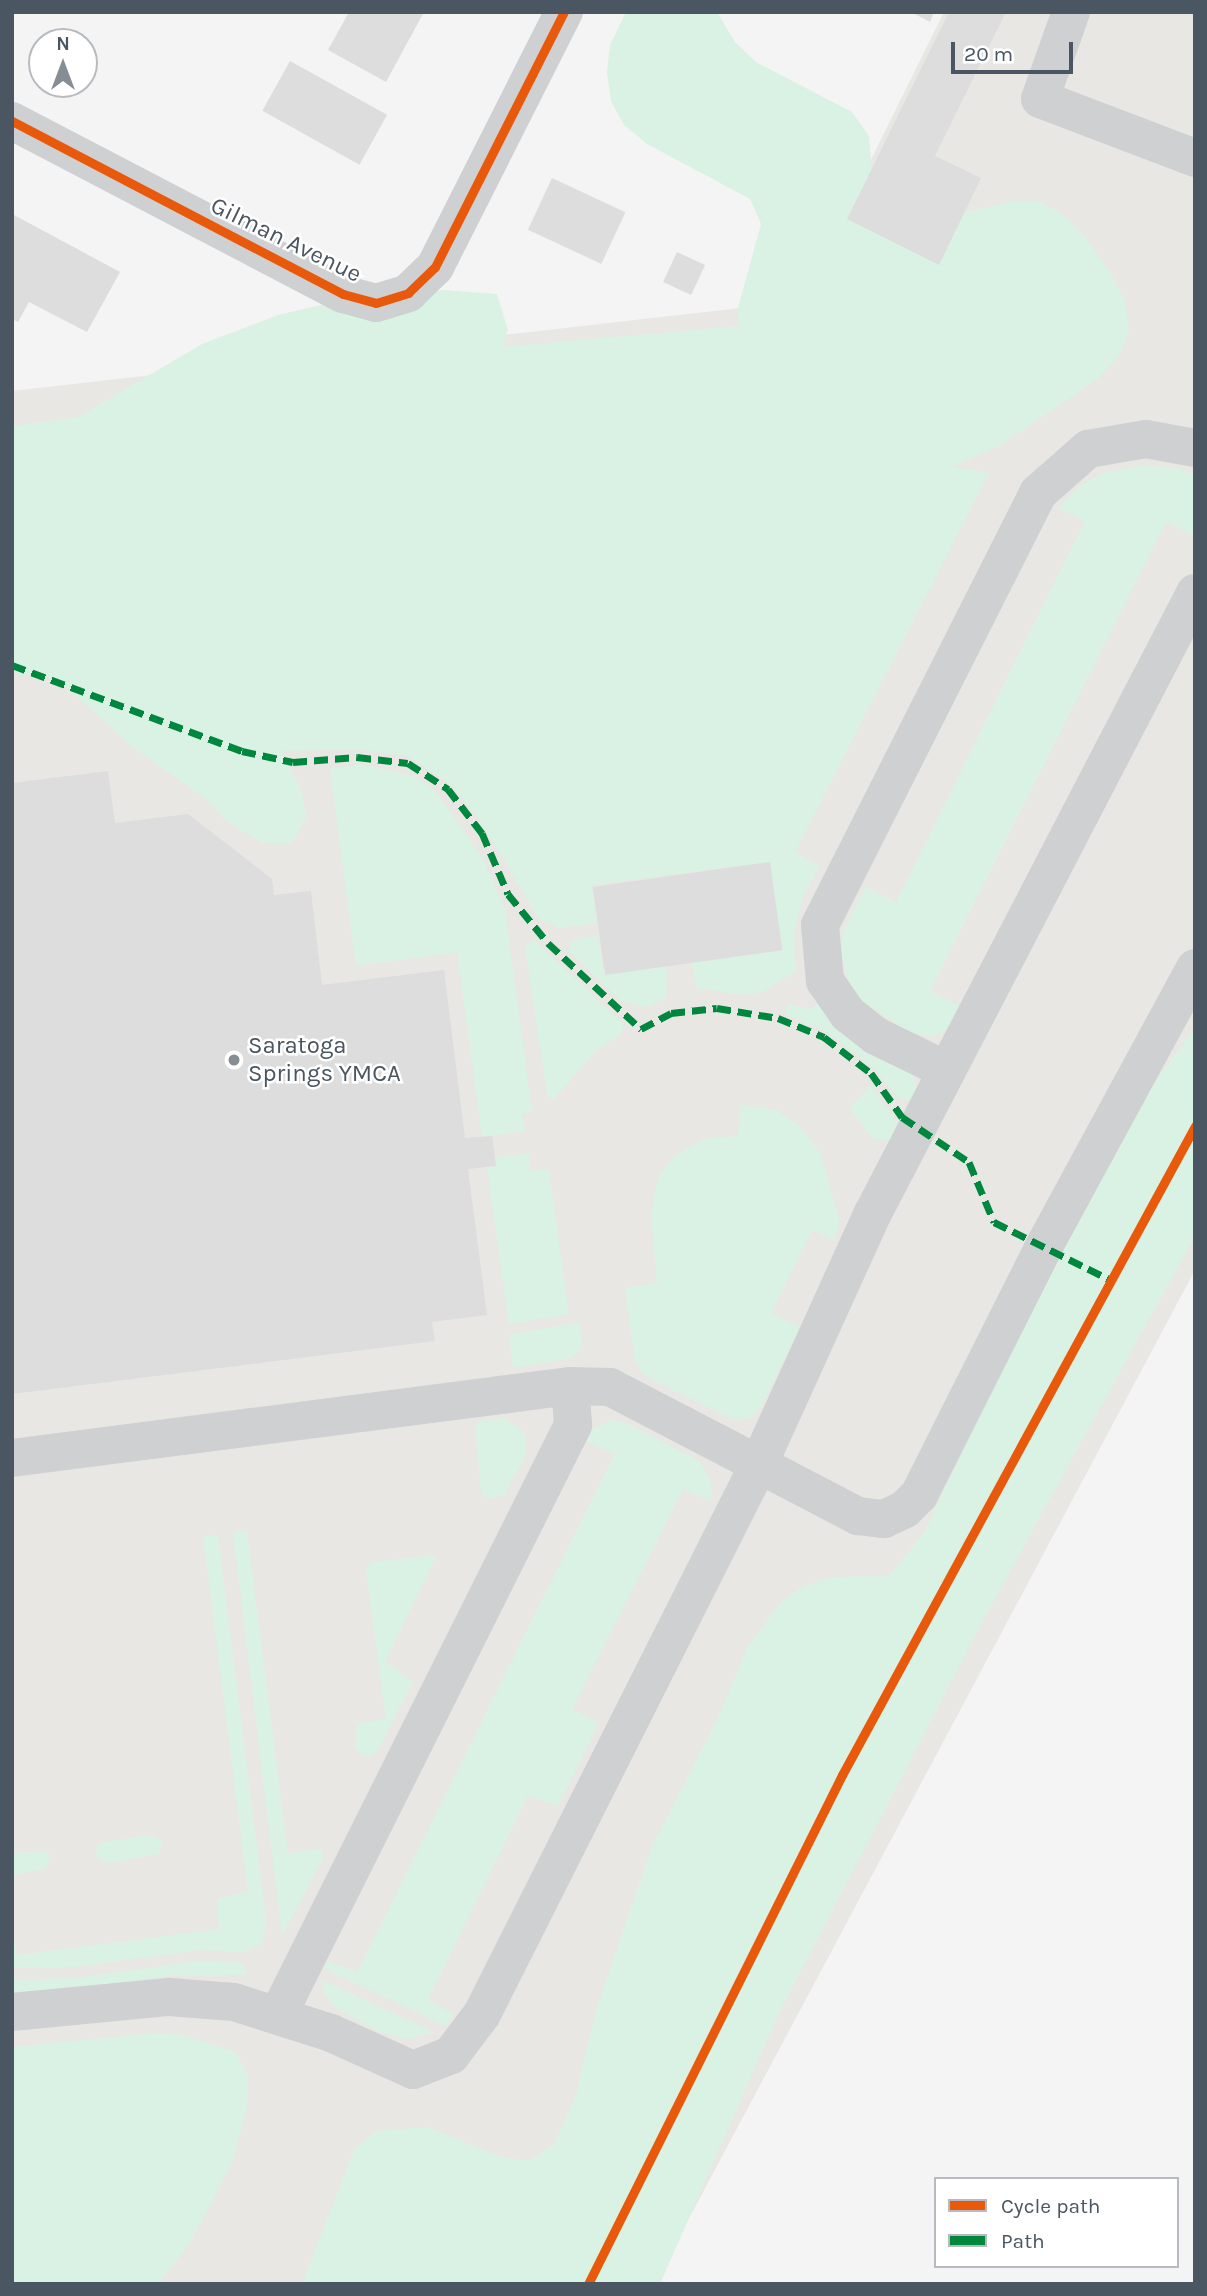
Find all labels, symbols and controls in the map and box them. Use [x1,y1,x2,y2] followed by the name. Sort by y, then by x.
[28,28,98,98] north arrow
[955,28,1078,72] scale bar
[56,33,70,55] text: N
[964,42,1013,66] text: 20 m
[206,191,366,289] street label: Gilman Avenue
[248,1032,401,1088] place label: Saratoga Springs YMCA
[226,1052,242,1068] marker: Saratoga Springs YMCA
[934,2177,1179,2268] legend
[1001,2194,1101,2218] text: Cycle path
[1001,2229,1045,2253] text: Path

